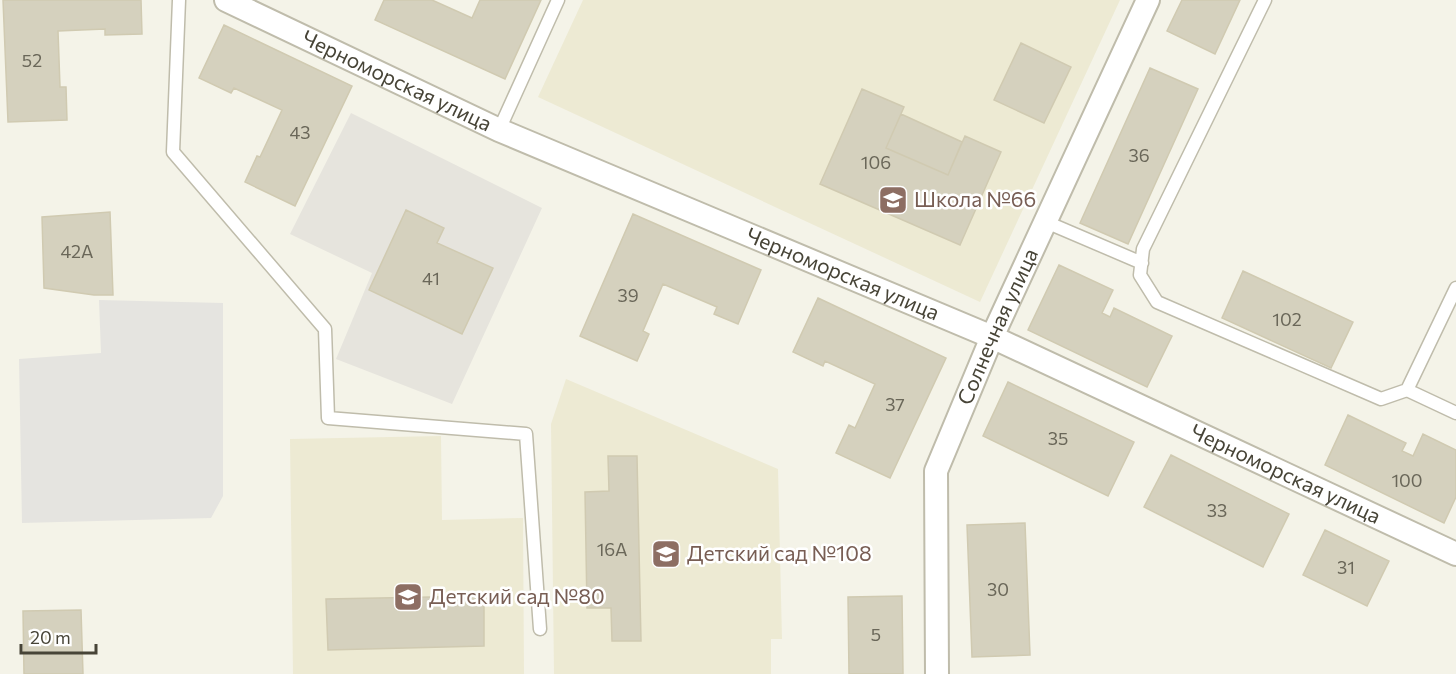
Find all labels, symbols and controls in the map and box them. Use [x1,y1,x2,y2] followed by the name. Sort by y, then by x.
[299,24,496,136] street label: Черноморская улица
[22,49,42,71] house number: 52
[289,121,311,143] house number: 43
[1128,144,1150,166] house number: 36
[861,151,891,173] house number: 106
[877,184,909,216] school or university icon: Школа №66
[914,186,1036,211] place label: Школа №66
[743,221,943,324] street label: Черноморская улица
[61,240,93,262] house number: 42А
[951,244,1042,408] street label: Солнечная улица
[422,267,440,289] house number: 41
[617,284,639,306] house number: 39
[1272,308,1302,330] house number: 102
[885,393,905,415] house number: 37
[1187,418,1385,528] street label: Черноморская улица
[1048,427,1068,449] house number: 35
[1391,469,1423,491] house number: 100
[1207,499,1227,521] house number: 33
[597,538,627,560] house number: 16А
[650,538,682,570] school or university icon: Детский сад №108
[687,540,872,565] place label: Детский сад №108
[1337,556,1355,578] house number: 31
[987,578,1009,600] house number: 30
[392,581,424,613] school or university icon: Детский сад №80
[429,583,605,608] place label: Детский сад №80
[21,617,96,655] scale bar
[871,623,881,645] house number: 5
[30,626,71,648] text: 20 m

